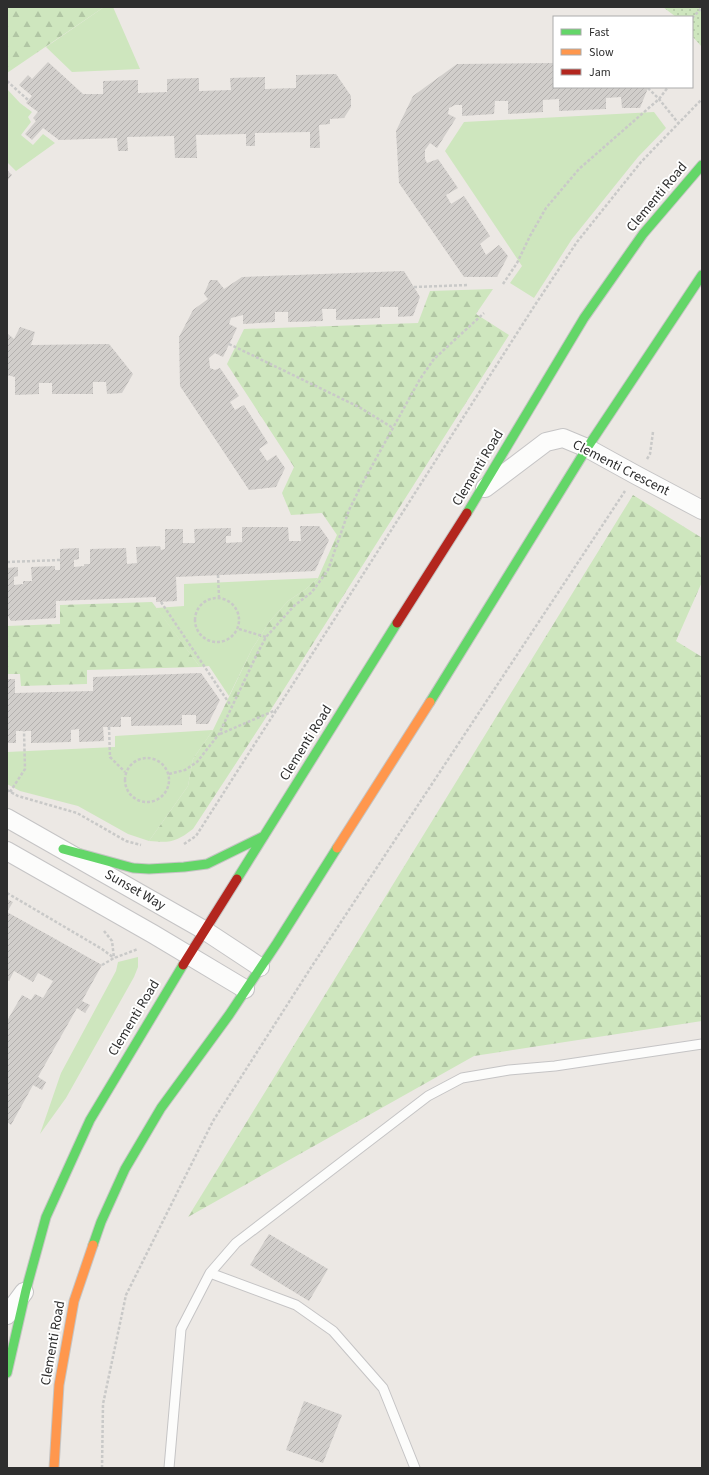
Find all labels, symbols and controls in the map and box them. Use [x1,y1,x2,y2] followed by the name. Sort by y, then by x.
[553,16,693,88] legend
[589,24,609,41] text: Fast
[589,44,614,61] text: Slow
[589,64,611,81] text: Jam
[622,158,692,236] street label: Clementi Road
[447,426,509,510] street label: Clementi Road
[569,435,673,501] street label: Clementi Crescent
[275,701,337,785] street label: Clementi Road
[101,865,170,916] street label: Sunset Way
[103,976,165,1060] street label: Clementi Road
[36,1299,70,1387] street label: Clementi Road

